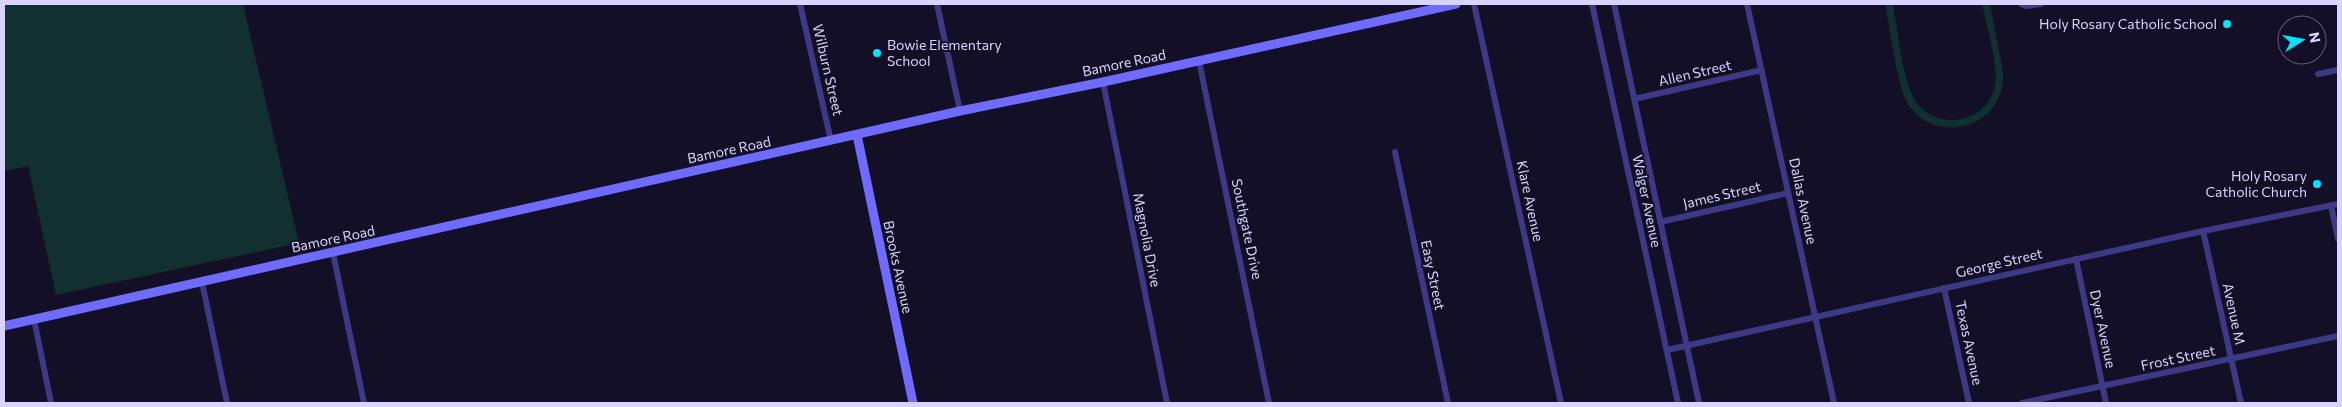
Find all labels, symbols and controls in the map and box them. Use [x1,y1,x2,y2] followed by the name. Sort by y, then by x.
[2039,15,2217,32] place label: Holy Rosary Catholic School
[2277,15,2327,65] north arrow
[2221,18,2233,30] marker: Holy Rosary Catholic School
[810,22,847,118] street label: Wilburn Street
[2306,31,2325,44] text: N
[887,36,1002,69] place label: Bowie Elementary School
[1081,45,1167,80] street label: Bamore Road
[871,47,883,59] marker: Bowie Elementary School
[1657,56,1733,89] street label: Allen Street
[686,132,772,167] street label: Bamore Road
[1629,153,1666,249] street label: Walger Avenue
[1786,156,1821,246] street label: Dallas Avenue
[1514,159,1547,243] street label: Klare Avenue
[2205,167,2307,200] place label: Holy Rosary Catholic Church
[1229,177,1266,281] street label: Southgate Drive
[1681,177,1763,212] street label: James Street
[2311,178,2323,190] marker: Holy Rosary Catholic Church
[1130,191,1165,288] street label: Magnolia Drive
[880,219,917,315] street label: Brooks Avenue
[290,221,376,256] street label: Bamore Road
[1418,238,1449,312] street label: Easy Street
[1954,244,2044,281] street label: George Street
[2220,281,2249,346] street label: Avenue M
[2087,288,2120,370] street label: Dyer Avenue
[1952,299,1987,387] street label: Texas Avenue
[2139,341,2217,374] street label: Frost Street

